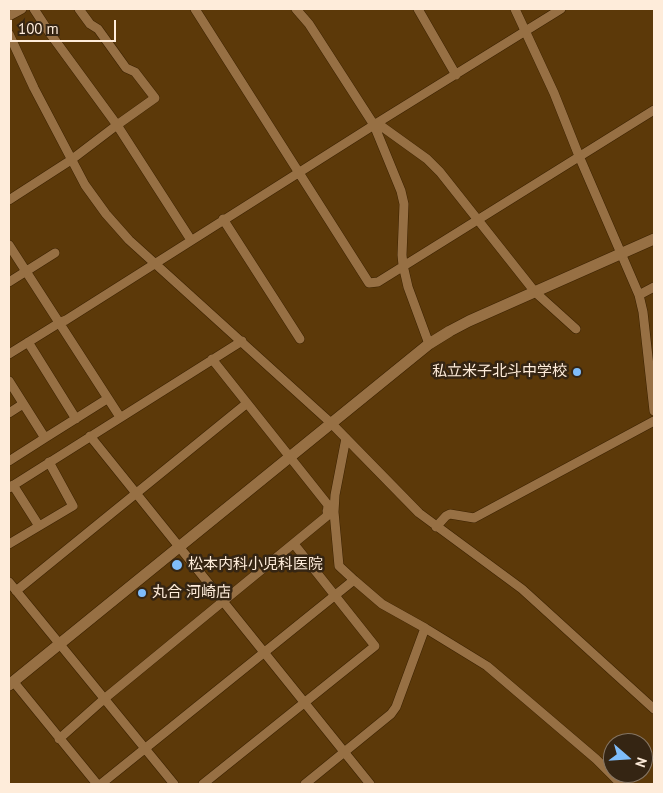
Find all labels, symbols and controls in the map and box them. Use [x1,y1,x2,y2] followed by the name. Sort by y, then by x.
[12,10,119,42] scale bar
[18,19,59,38] text: 100 m
[432,363,567,381] place label: 私立米子北斗中学校
[571,366,583,378] marker: 私立米子北斗中学校
[188,556,323,574] place label: 松本内科小児科医院
[170,558,184,572] marker: 松本内科小児科医院
[152,584,231,602] place label: 丸合 河崎店
[136,587,148,599] marker: 丸合 河崎店
[603,733,653,783] north arrow
[631,755,651,770] text: N

